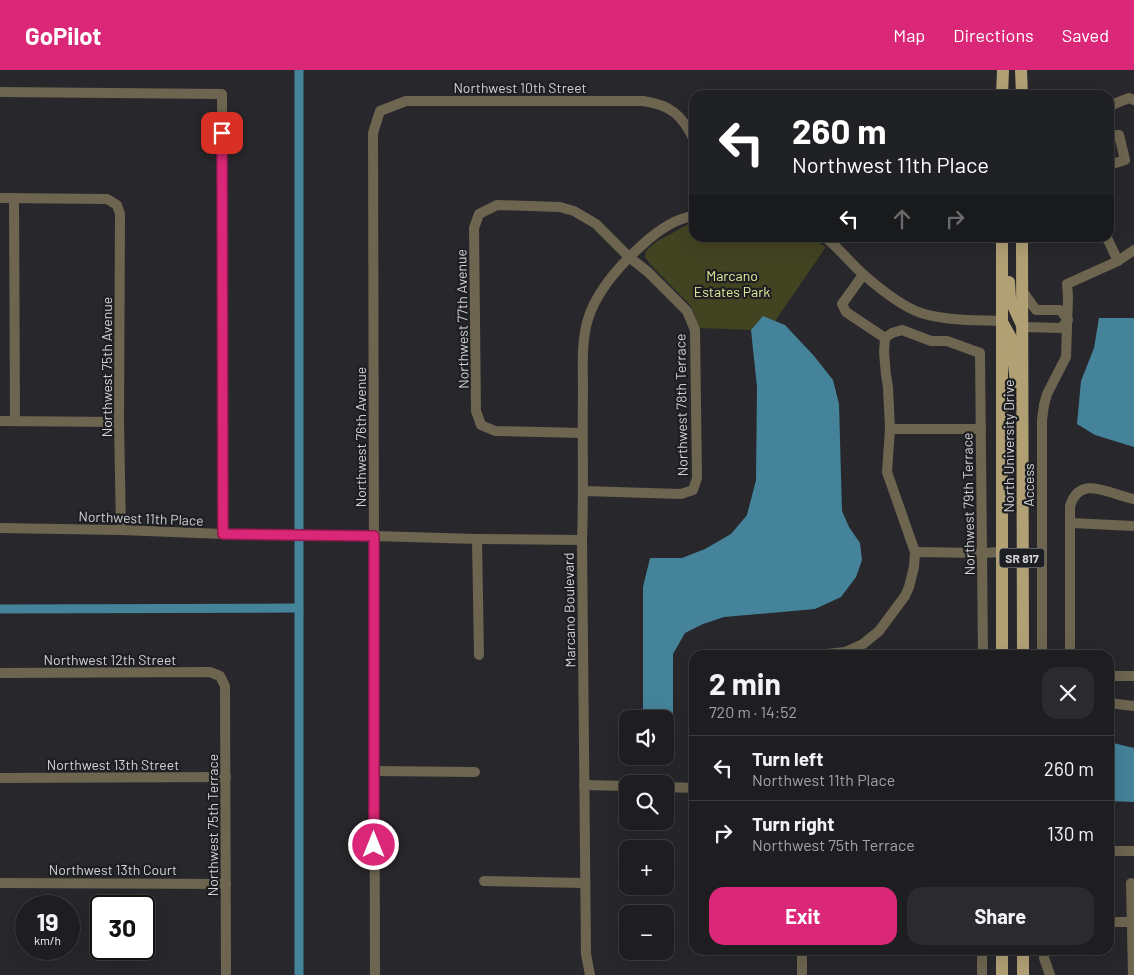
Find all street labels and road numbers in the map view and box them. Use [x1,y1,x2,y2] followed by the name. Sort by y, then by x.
[453,79,587,96] street label: Northwest 10th Street
[452,249,472,389] street label: Northwest 77th Avenue
[98,297,115,437] street label: Northwest 75th Avenue
[671,334,691,476] street label: Northwest 78th Terrace
[352,367,369,507] street label: Northwest 76th Avenue
[1000,380,1017,512] street label: North University Drive
[958,433,978,575] street label: Northwest 79th Terrace
[1020,463,1037,507] street label: Access
[78,507,204,529] street label: Northwest 11th Place
[1000,548,1044,568] road number: SR 817
[559,552,579,668] street label: Marcano Boulevard
[44,651,176,668] street label: Northwest 12th Street
[204,754,221,896] street label: Northwest 75th Terrace
[47,756,179,773] street label: Northwest 13th Street
[49,861,177,878] street label: Northwest 13th Court

